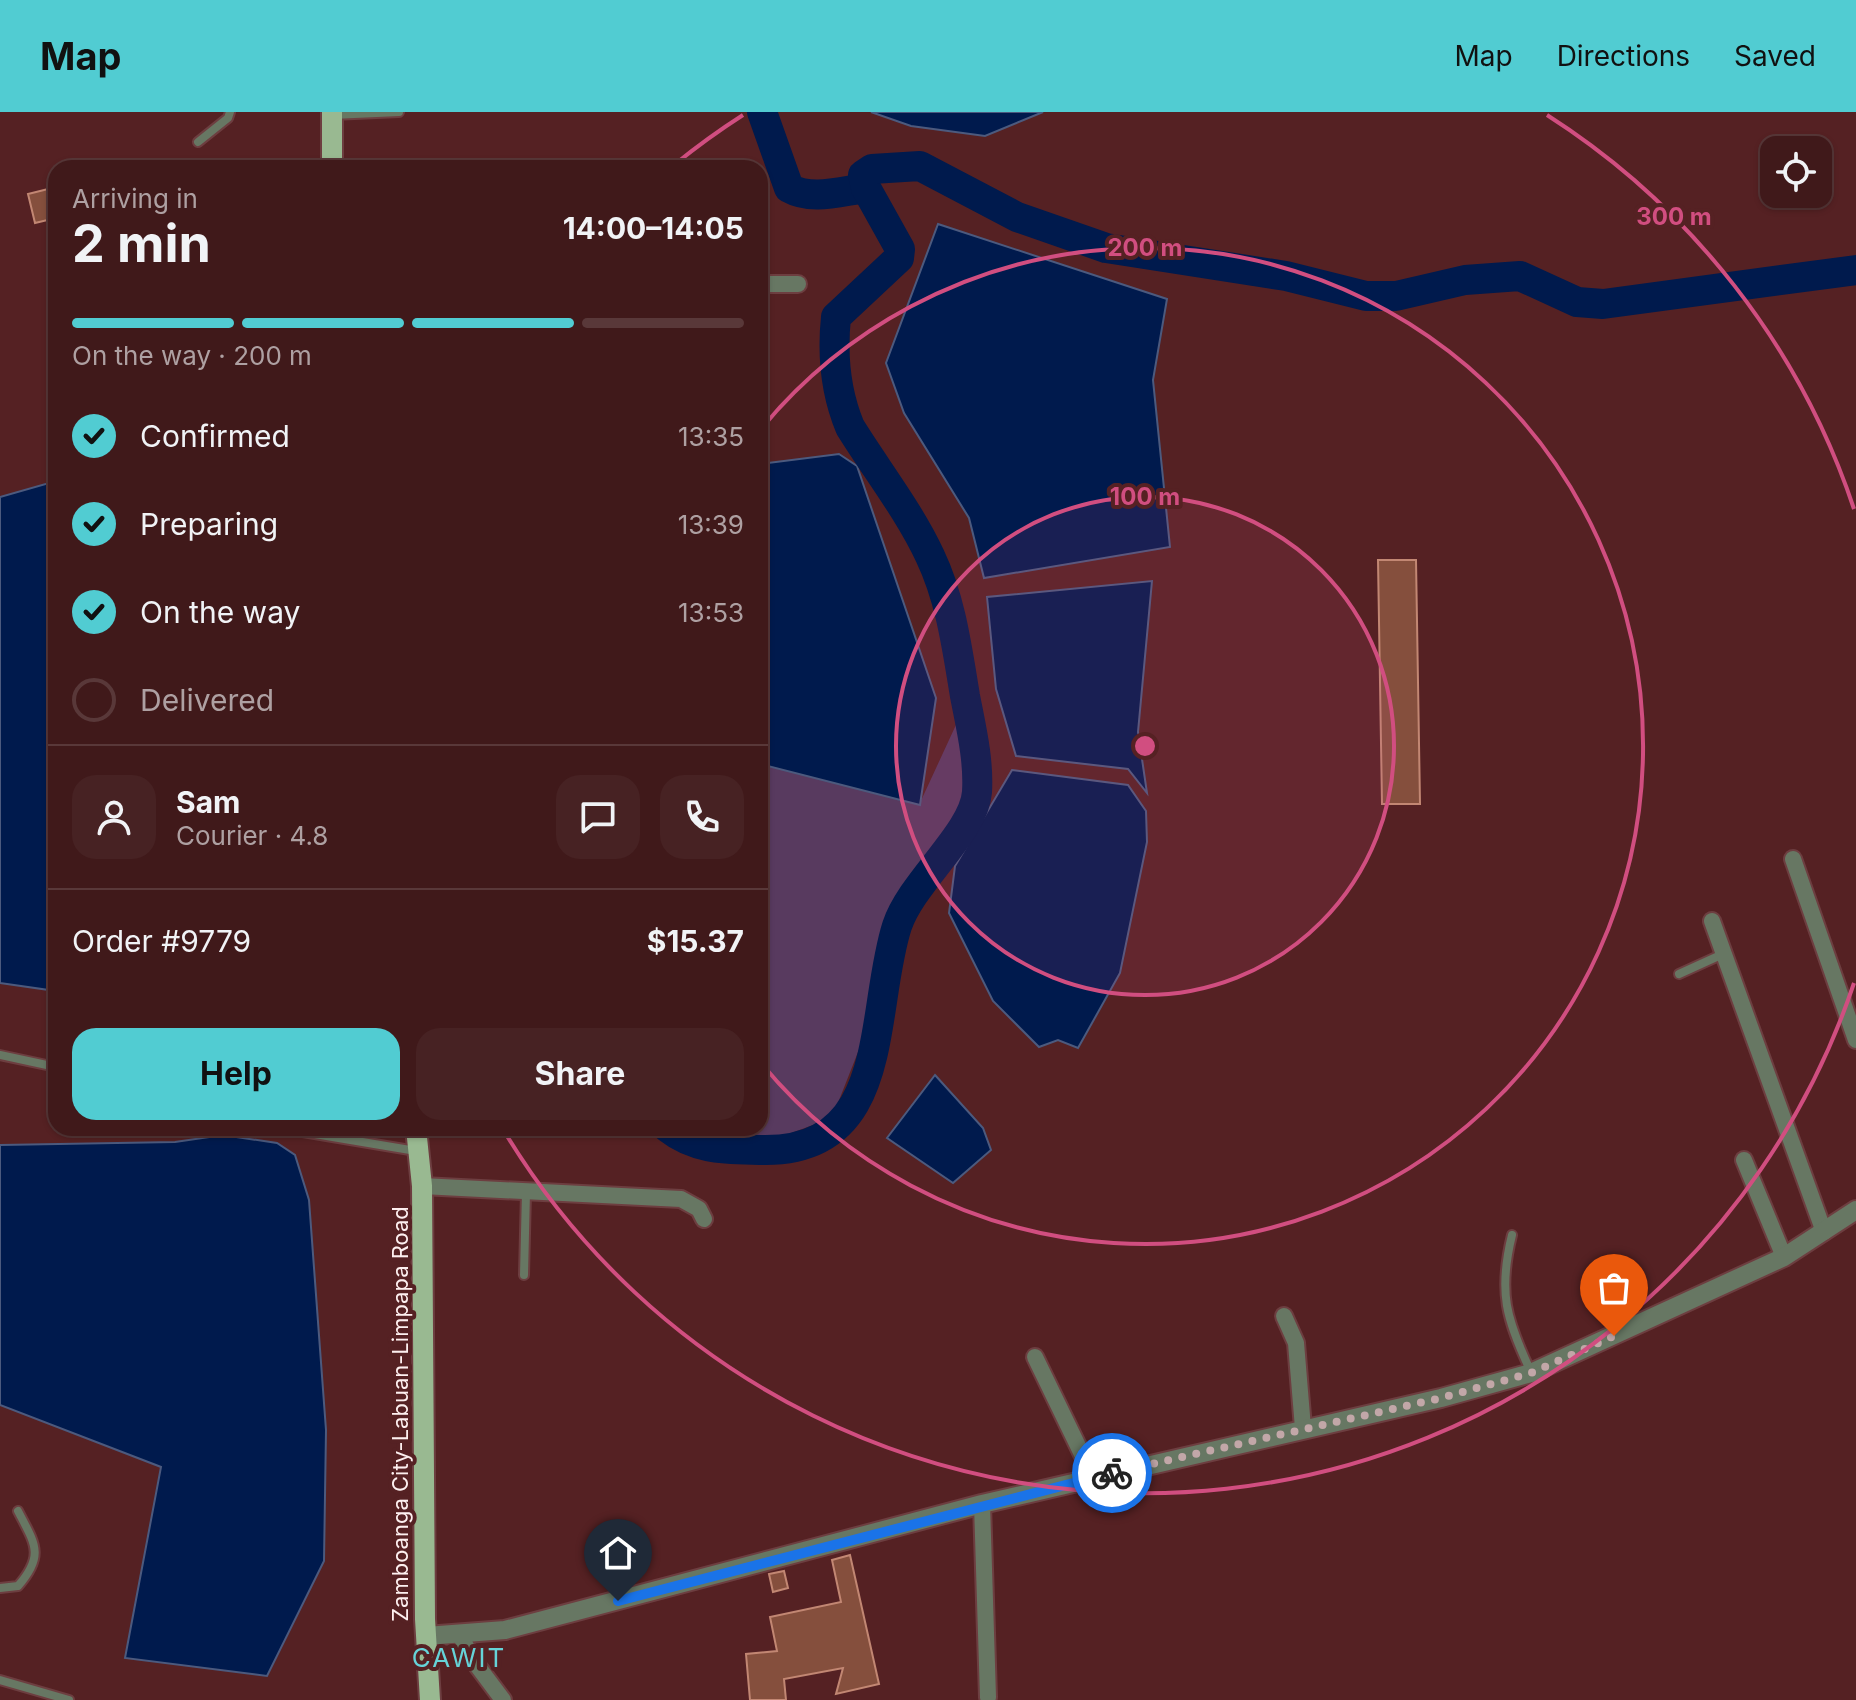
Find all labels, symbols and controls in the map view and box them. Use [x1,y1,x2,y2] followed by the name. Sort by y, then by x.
[40,33,121,79] text: Map
[1454,39,1513,73] text: Map
[1557,39,1690,73] text: Directions
[1734,39,1816,73] text: Saved
[1760,136,1832,208] map controls
[1760,136,1832,208] button: locate
[72,183,198,214] text: Arriving in
[1636,202,1712,231] text: 300 m
[563,210,744,246] text: 14:00–14:05
[72,212,211,275] text: 2 min
[1107,233,1183,262] text: 200 m
[72,340,312,371] text: On the way · 200 m
[72,414,116,458] icon: check
[140,418,290,454] text: Confirmed
[678,421,744,452] text: 13:35
[1110,482,1180,511] text: 100 m
[72,502,116,546] icon: check
[140,506,278,542] text: Preparing
[678,509,744,540] text: 13:39
[72,590,116,634] icon: check
[140,594,300,630] text: On the way
[678,597,744,628] text: 13:53
[140,682,274,718] text: Delivered
[1131,732,1159,760] centre of rings
[72,775,156,859] button: person
[556,775,640,859] button: chat
[660,775,744,859] button: phone
[176,784,240,820] text: Sam
[176,820,328,851] text: Courier · 4.8
[72,923,251,959] text: Order #9779
[647,923,744,959] text: $15.37
[72,1028,400,1120] button: Help
[416,1028,744,1120] button: Share
[387,1206,413,1622] street label: Zamboanga City-Labuan-Limpapa Road
[1580,1254,1648,1336] pin
[1592,1266,1636,1310] icon: bag
[1072,1433,1152,1513] courier
[1090,1451,1134,1495] icon: bike
[584,1519,652,1601] pin
[596,1531,640,1575] icon: home
[412,1642,506,1673] district label: CAWIT

